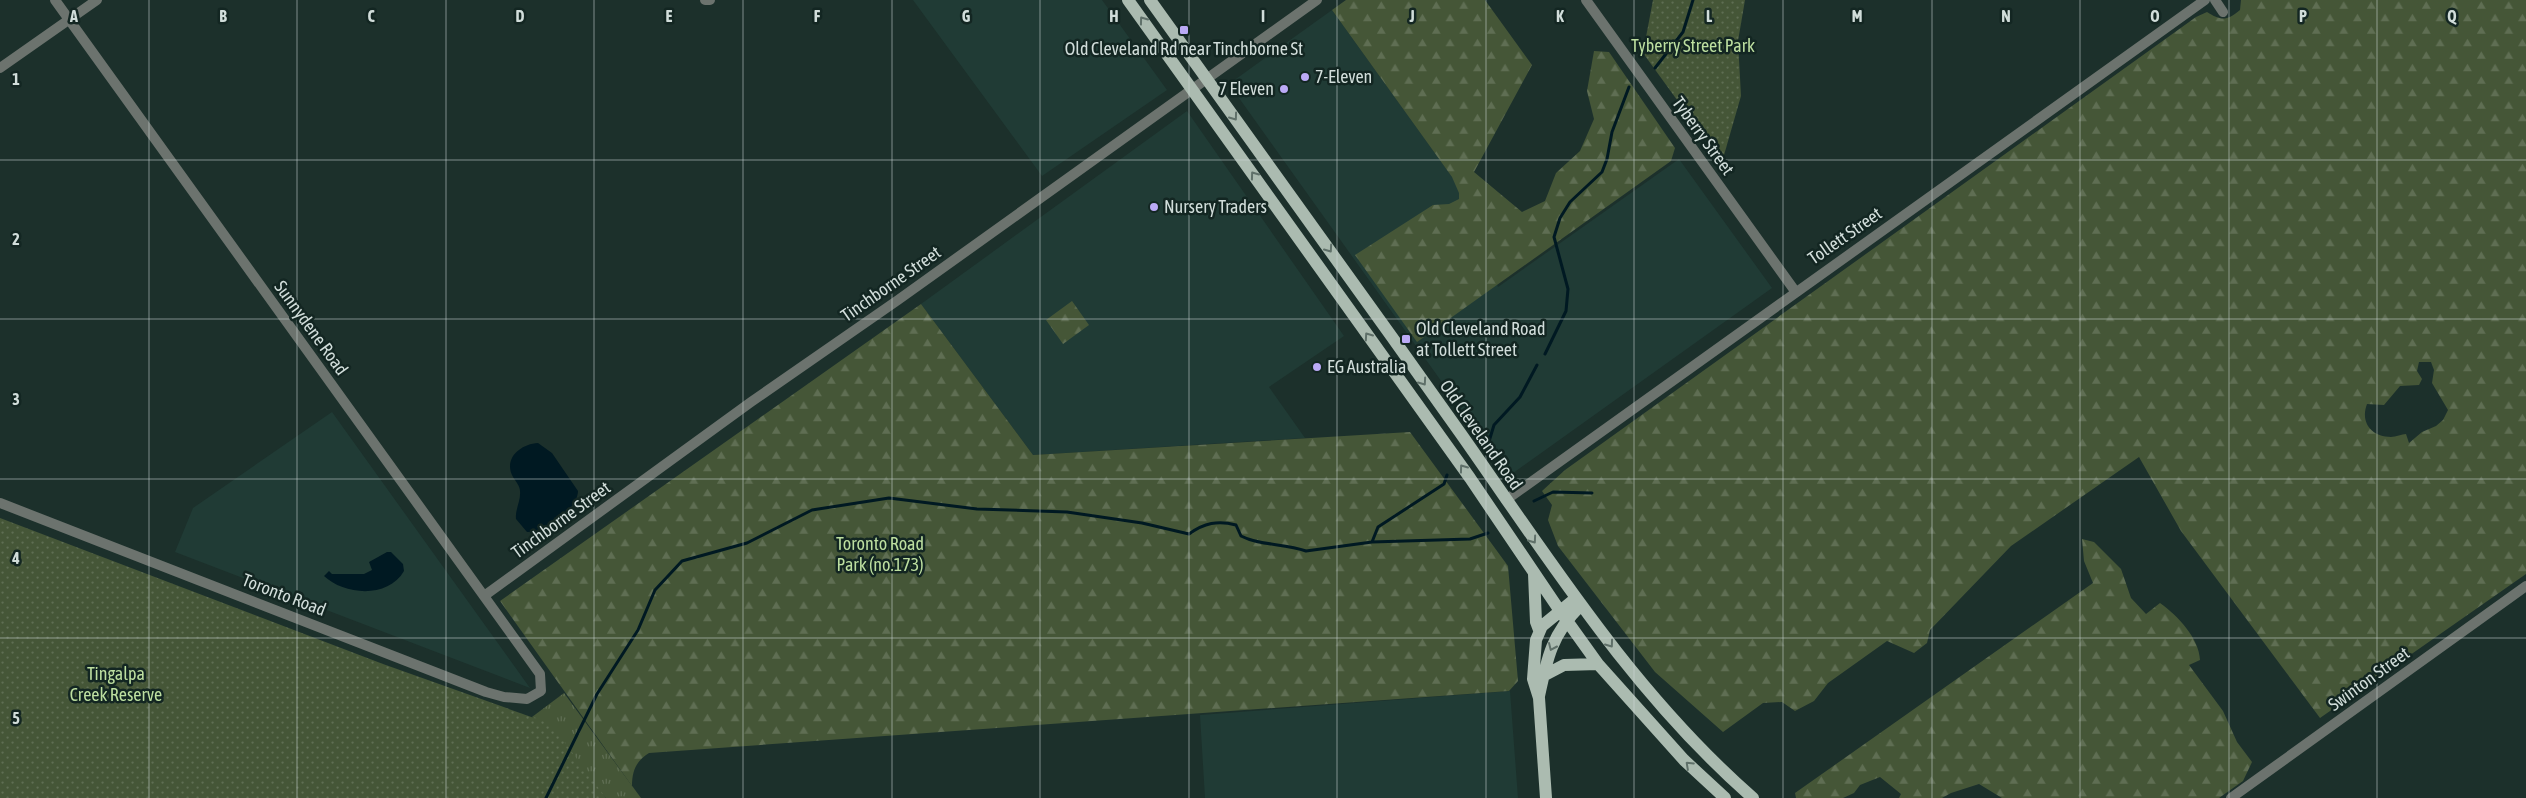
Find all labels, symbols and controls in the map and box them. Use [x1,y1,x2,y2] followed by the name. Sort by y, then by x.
[69,7,78,25] text: A
[219,7,227,25] text: B
[367,7,375,25] text: C
[516,7,525,25] text: D
[666,7,673,25] text: E
[814,7,821,25] text: F
[962,7,971,25] text: G
[1109,7,1119,25] text: H
[1261,7,1265,25] text: I
[1408,7,1415,25] text: J
[1556,7,1564,25] text: K
[1706,7,1713,25] text: L
[1852,7,1862,25] text: M
[2001,7,2011,25] text: N
[2150,7,2160,25] text: O
[2299,7,2307,25] text: P
[2447,7,2457,25] text: Q
[1140,17,1148,26] one-way arrow
[1178,24,1190,36] marker: Old Cleveland Rd near Tinchborne St
[1631,35,1755,56] park label: Tyberry Street Park
[1065,38,1303,59] place label: Old Cleveland Rd near Tinchborne St
[1315,66,1372,87] place label: 7-Eleven
[12,70,20,88] text: 1
[1299,71,1311,83] marker: 7-Eleven
[1219,78,1274,99] place label: 7 Eleven
[1278,83,1290,95] marker: 7 Eleven
[1668,93,1739,179] street label: Tyberry Street
[1228,111,1237,121] one-way arrow
[1251,171,1260,181] one-way arrow
[1164,196,1267,217] place label: Nursery Traders
[1148,201,1160,213] marker: Nursery Traders
[1804,203,1886,269] street label: Tollett Street
[12,230,20,248] text: 2
[837,241,945,326] street label: Tinchborne Street
[1323,243,1332,253] one-way arrow
[270,276,353,379] street label: Sunnydene Road
[1416,318,1545,360] place label: Old Cleveland Road at Tollett Street
[1366,333,1374,342] one-way arrow
[1400,333,1412,345] marker: Old Cleveland Road at Tollett Street
[1327,356,1406,377] place label: EG Australia
[1311,361,1323,373] marker: EG Australia
[1417,376,1426,386] one-way arrow
[1436,376,1527,494] street label: Old Cleveland Road
[12,390,20,408] text: 3
[1460,464,1469,474] one-way arrow
[507,477,614,562] street label: Tinchborne Street
[836,533,924,575] park label: Toronto Road Park (no.173)
[1527,534,1536,544] one-way arrow
[11,549,20,567] text: 4
[239,569,329,620] street label: Toronto Road
[1605,638,1613,647] one-way arrow
[1547,642,1558,651] one-way arrow
[2324,642,2413,715] street label: Swinton Street
[70,663,162,705] park label: Tingalpa Creek Reserve
[12,709,20,727] text: 5
[1686,762,1695,771] one-way arrow

